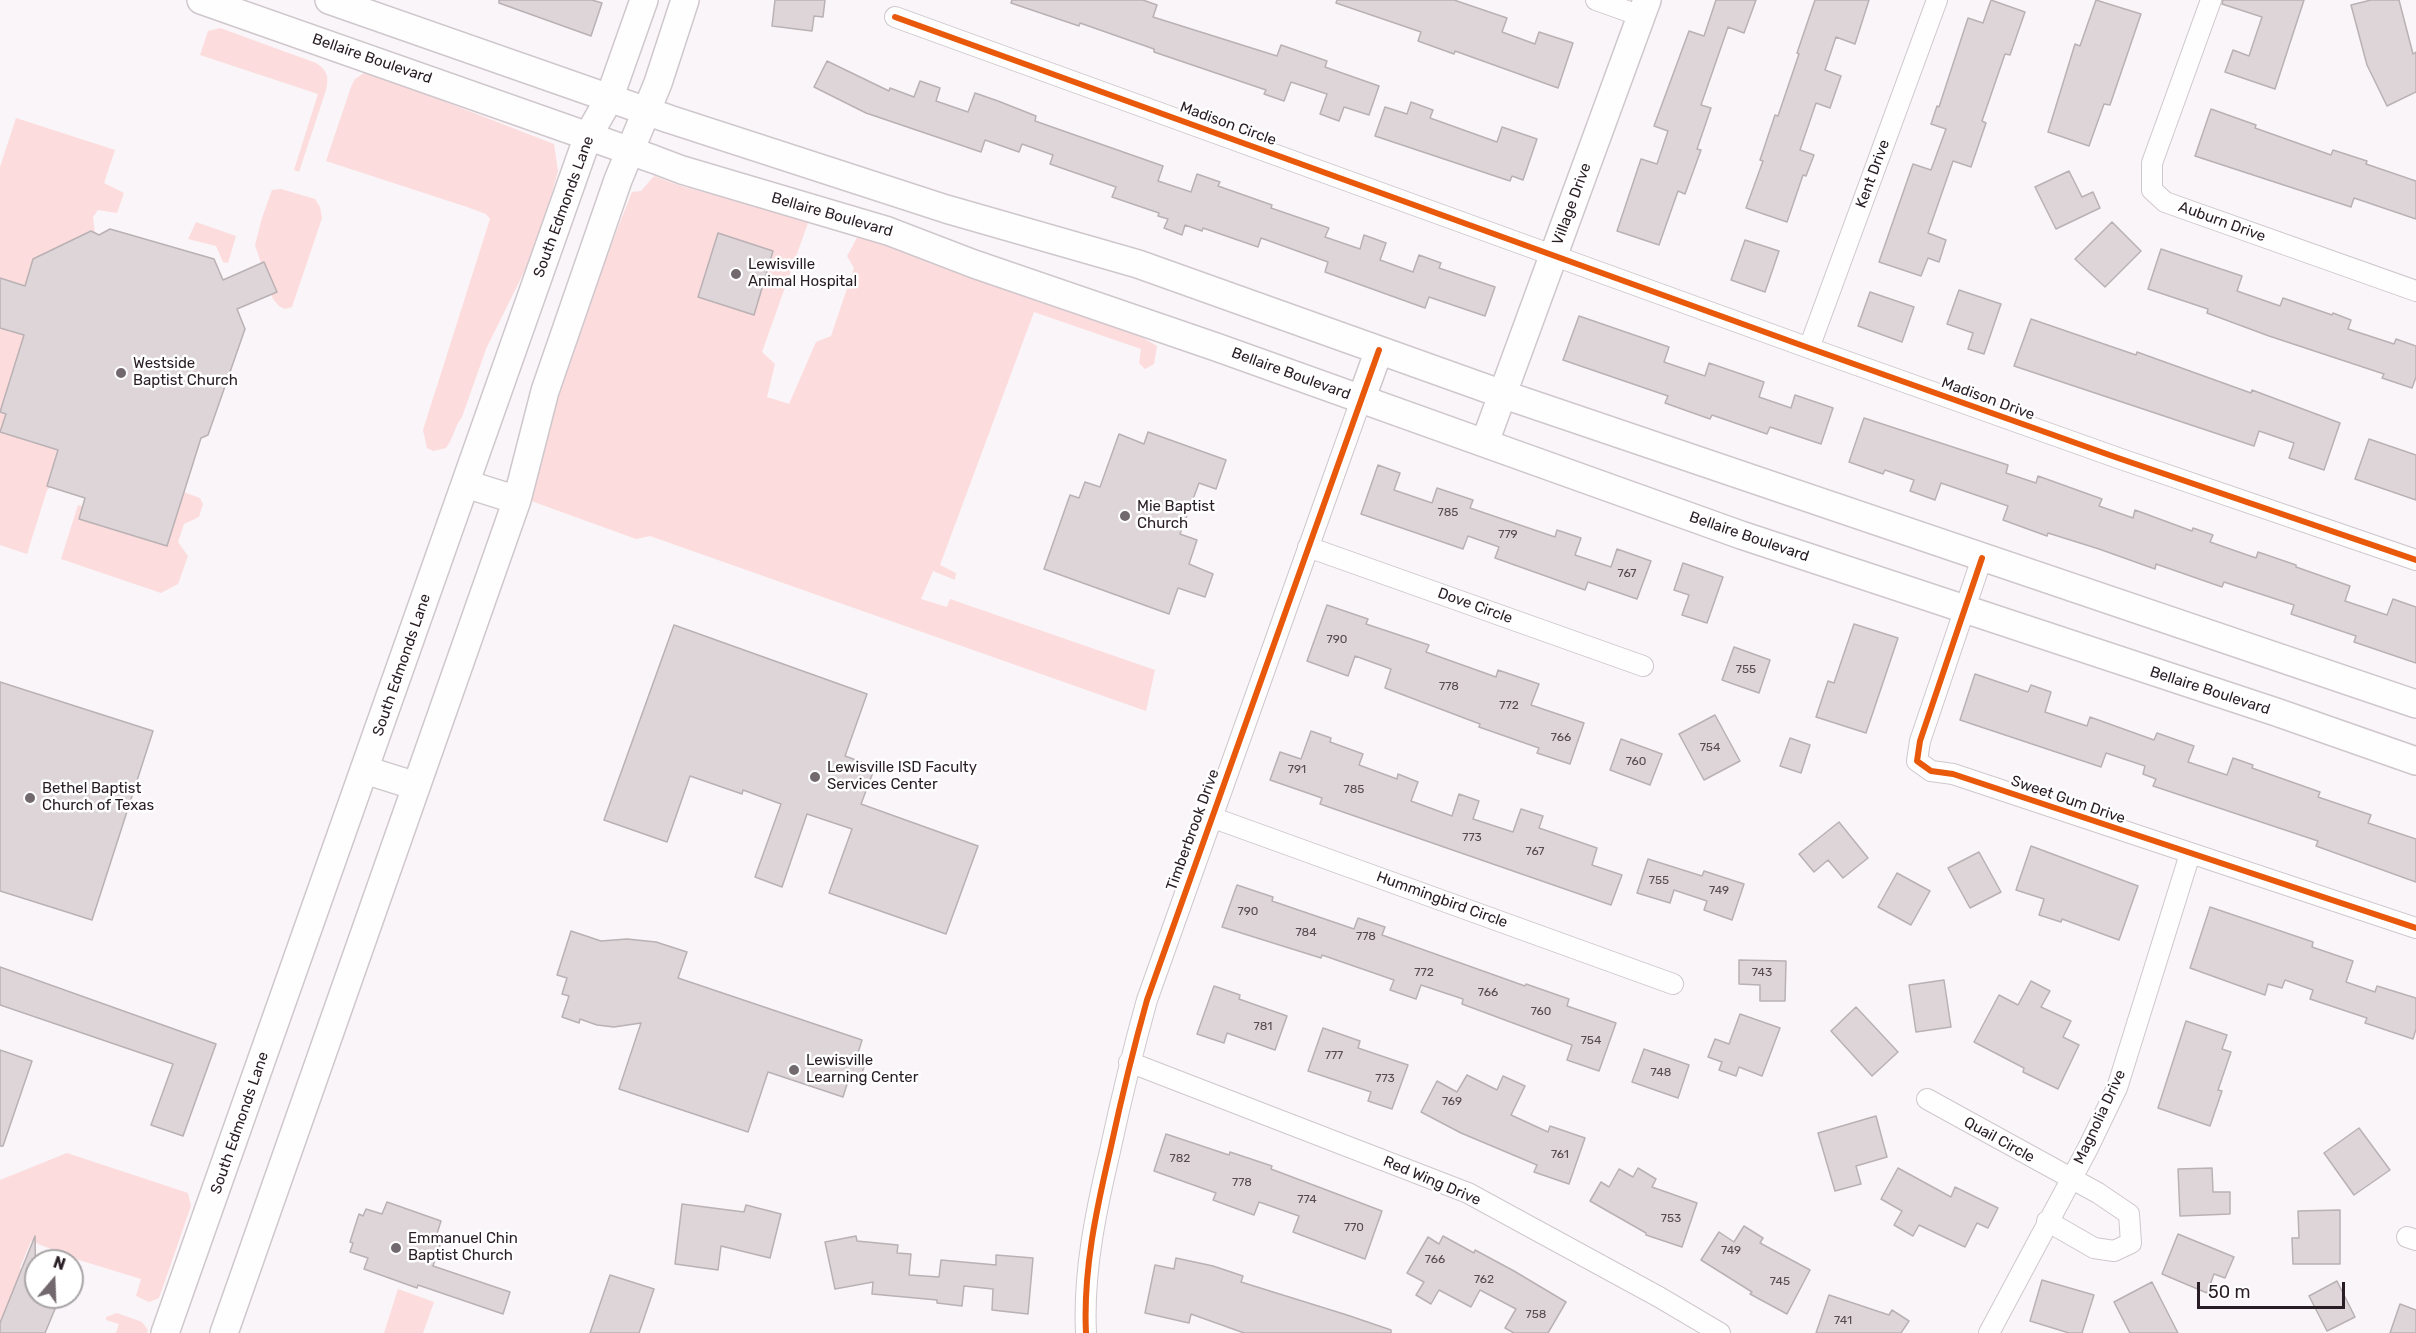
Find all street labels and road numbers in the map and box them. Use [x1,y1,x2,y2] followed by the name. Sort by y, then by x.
[310,30,434,88] street label: Bellaire Boulevard
[1177,98,1279,150] street label: Madison Circle
[530,134,598,280] street label: South Edmonds Lane
[1852,137,1894,211] street label: Kent Drive
[1549,160,1595,248] street label: Village Drive
[769,189,895,241] street label: Bellaire Boulevard
[2176,198,2268,246] street label: Auburn Drive
[1229,344,1353,404] street label: Bellaire Boulevard
[1939,374,2037,424] street label: Madison Drive
[1687,508,1811,566] street label: Bellaire Boulevard
[1435,584,1515,628] street label: Dove Circle
[369,592,435,738] street label: South Edmonds Lane
[2148,663,2272,719] street label: Bellaire Boulevard
[1163,767,1223,893] street label: Timberbrook Drive
[2008,772,2128,828] street label: Sweet Gum Drive
[1374,868,1510,932] street label: Hummingbird Circle
[207,1050,273,1196] street label: South Edmonds Lane
[2070,1067,2130,1167] street label: Magnolia Drive
[1961,1113,2037,1167] street label: Quail Circle
[1381,1152,1483,1210] street label: Red Wing Drive

